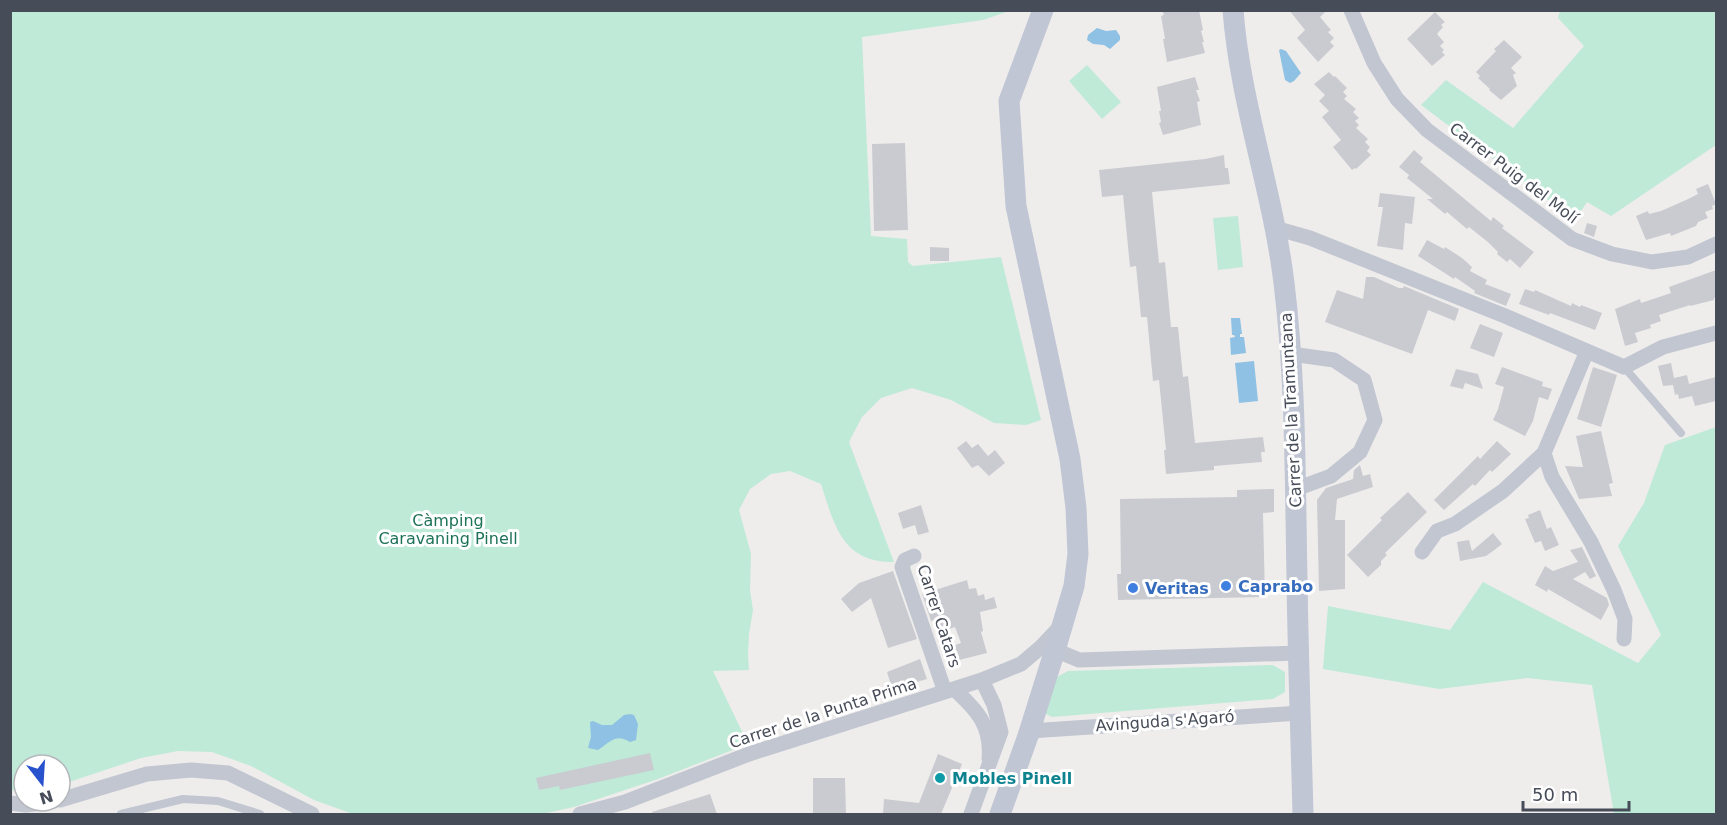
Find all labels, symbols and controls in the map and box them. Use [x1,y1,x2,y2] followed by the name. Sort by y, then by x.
[1446,118,1583,228] street label: Carrer Puig del Molí
[1276,312,1306,508] street label: Carrer de la Tramuntana
[378,511,518,548] park label: Càmping Caravaning Pinell
[913,562,965,670] street label: Carrer Catars
[1238,577,1313,596] place label: Caprabo
[1145,579,1209,598] place label: Veritas
[1219,579,1233,593] marker: Caprabo
[1126,581,1140,595] marker: Veritas
[727,674,919,752] street label: Carrer de la Punta Prima
[1095,707,1235,735] street label: Avinguda s'Agaró
[12,753,72,813] north arrow
[952,769,1072,788] place label: Mobles Pinell
[933,771,947,785] marker: Mobles Pinell
[1523,774,1630,812] scale bar
[1532,784,1578,805] text: 50 m
[37,786,55,808] text: N

